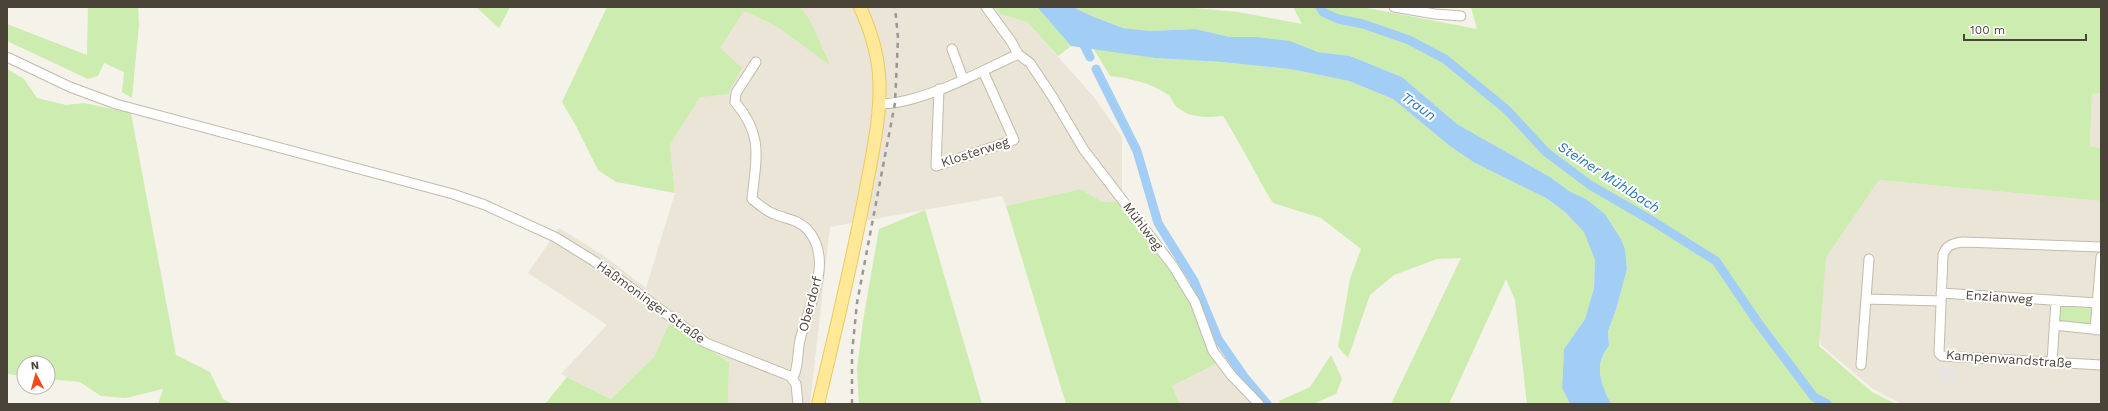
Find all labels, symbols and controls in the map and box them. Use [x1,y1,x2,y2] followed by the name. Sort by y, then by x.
[1964,16,2086,42] scale bar
[1970,23,2005,37] text: 100 m
[1399,89,1439,123] water label: Traun
[939,134,1011,170] street label: Klosterweg
[1555,138,1663,216] water label: Steiner Mühlbach
[1120,199,1166,253] street label: Mühlweg
[594,258,708,346] street label: Haßmoninger Straße
[795,275,825,333] street label: Oberdorf
[1965,287,2033,307] street label: Enzianweg
[1945,347,2073,371] street label: Kampenwandstraße
[16,355,56,395] north arrow
[30,359,40,372] text: N

